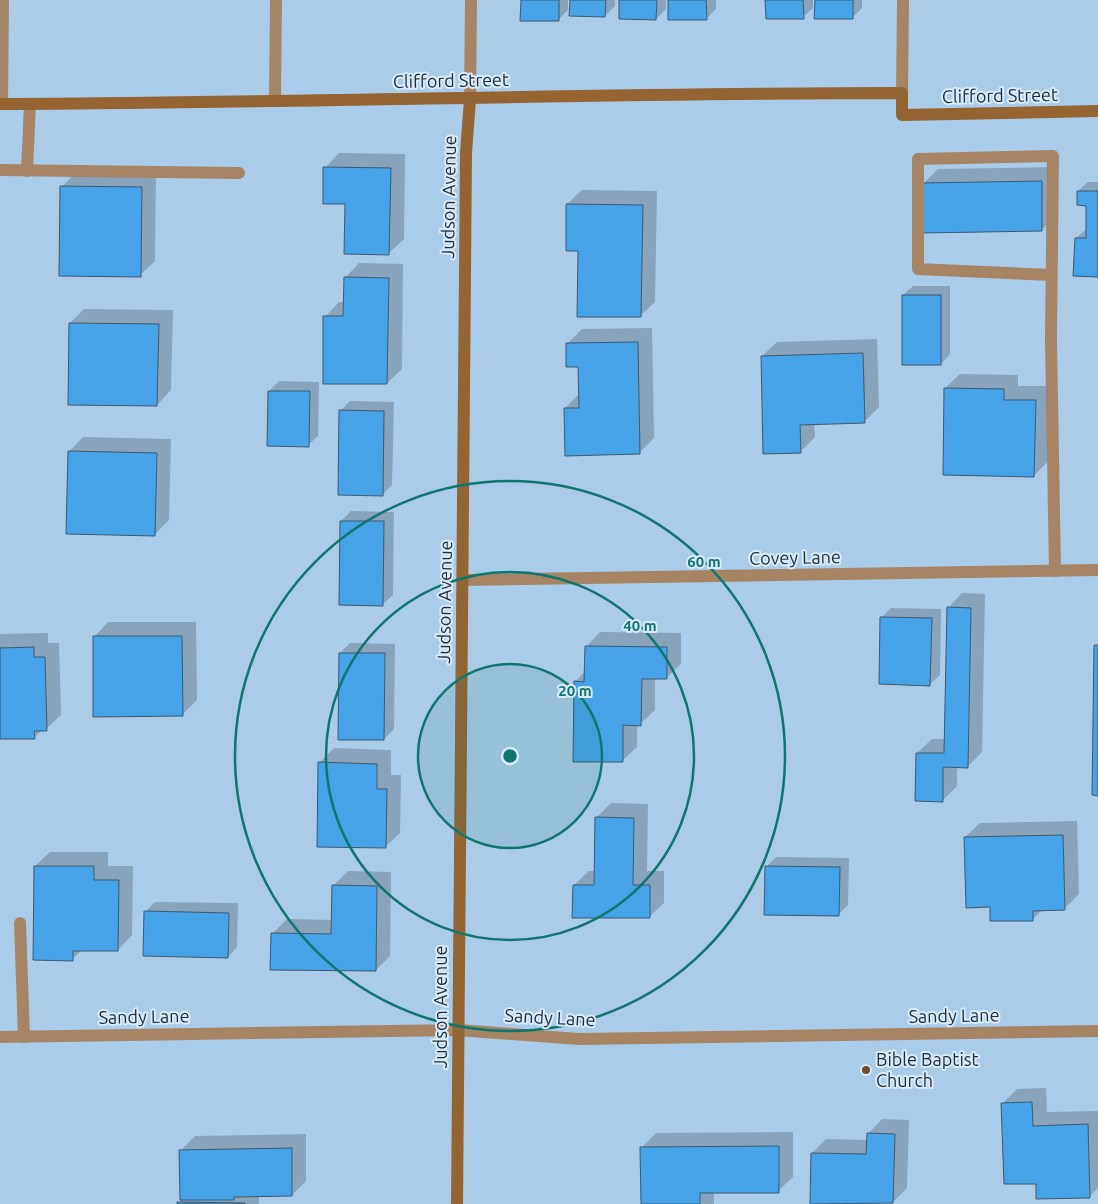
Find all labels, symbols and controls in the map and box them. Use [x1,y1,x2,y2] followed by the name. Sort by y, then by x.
[393,69,509,91] street label: Clifford Street
[942,84,1058,106] street label: Clifford Street
[437,135,459,259] street label: Judson Avenue
[433,540,455,664] street label: Judson Avenue
[749,546,841,568] street label: Covey Lane
[687,553,721,570] text: 60 m
[623,617,657,634] text: 40 m
[558,682,592,699] text: 20 m
[501,747,519,765] centre of rings
[430,945,450,1069] street label: Judson Avenue
[908,1004,1000,1026] street label: Sandy Lane
[98,1005,190,1027] street label: Sandy Lane
[504,1005,596,1029] street label: Sandy Lane
[876,1049,979,1090] place label: Bible Baptist Church
[860,1064,872,1076] marker: Bible Baptist Church

